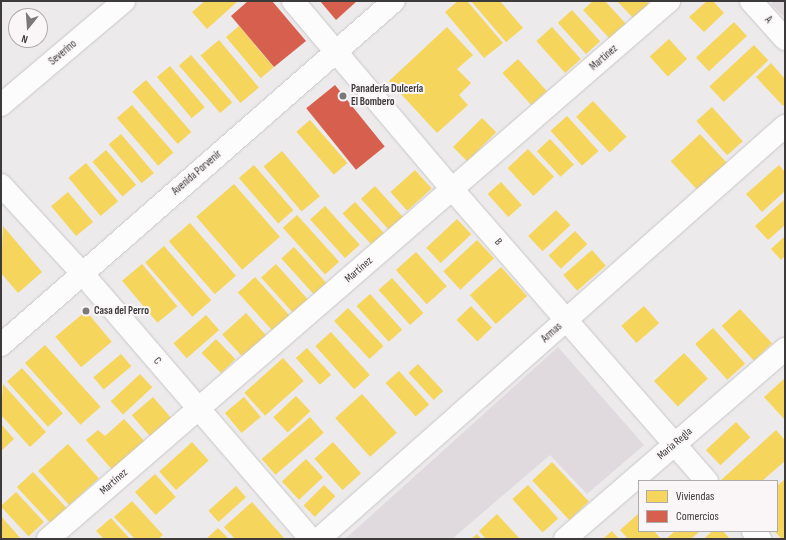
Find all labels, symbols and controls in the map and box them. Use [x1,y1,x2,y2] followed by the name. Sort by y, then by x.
[8,8,48,48] north arrow
[762,14,774,26] street label: A
[20,32,29,46] text: N
[46,38,80,68] street label: Severino
[587,42,621,74] street label: Martínez
[351,83,423,109] place label: Panadería Dulcería El Bombero
[338,91,348,101] marker: Panadería Dulcería El Bombero
[169,148,225,198] street label: Avenida Porvenir
[491,236,505,248] street label: B
[342,254,376,286] street label: Martínez
[94,304,149,318] place label: Casa del Perro
[81,306,91,316] marker: Casa del Perro
[539,320,565,346] street label: Armas
[150,355,164,367] street label: C
[655,425,695,463] street label: María Regla
[97,466,131,498] street label: Martínez
[638,480,778,532] legend
[676,489,714,504] text: Viviendas
[676,509,719,524] text: Comercios

